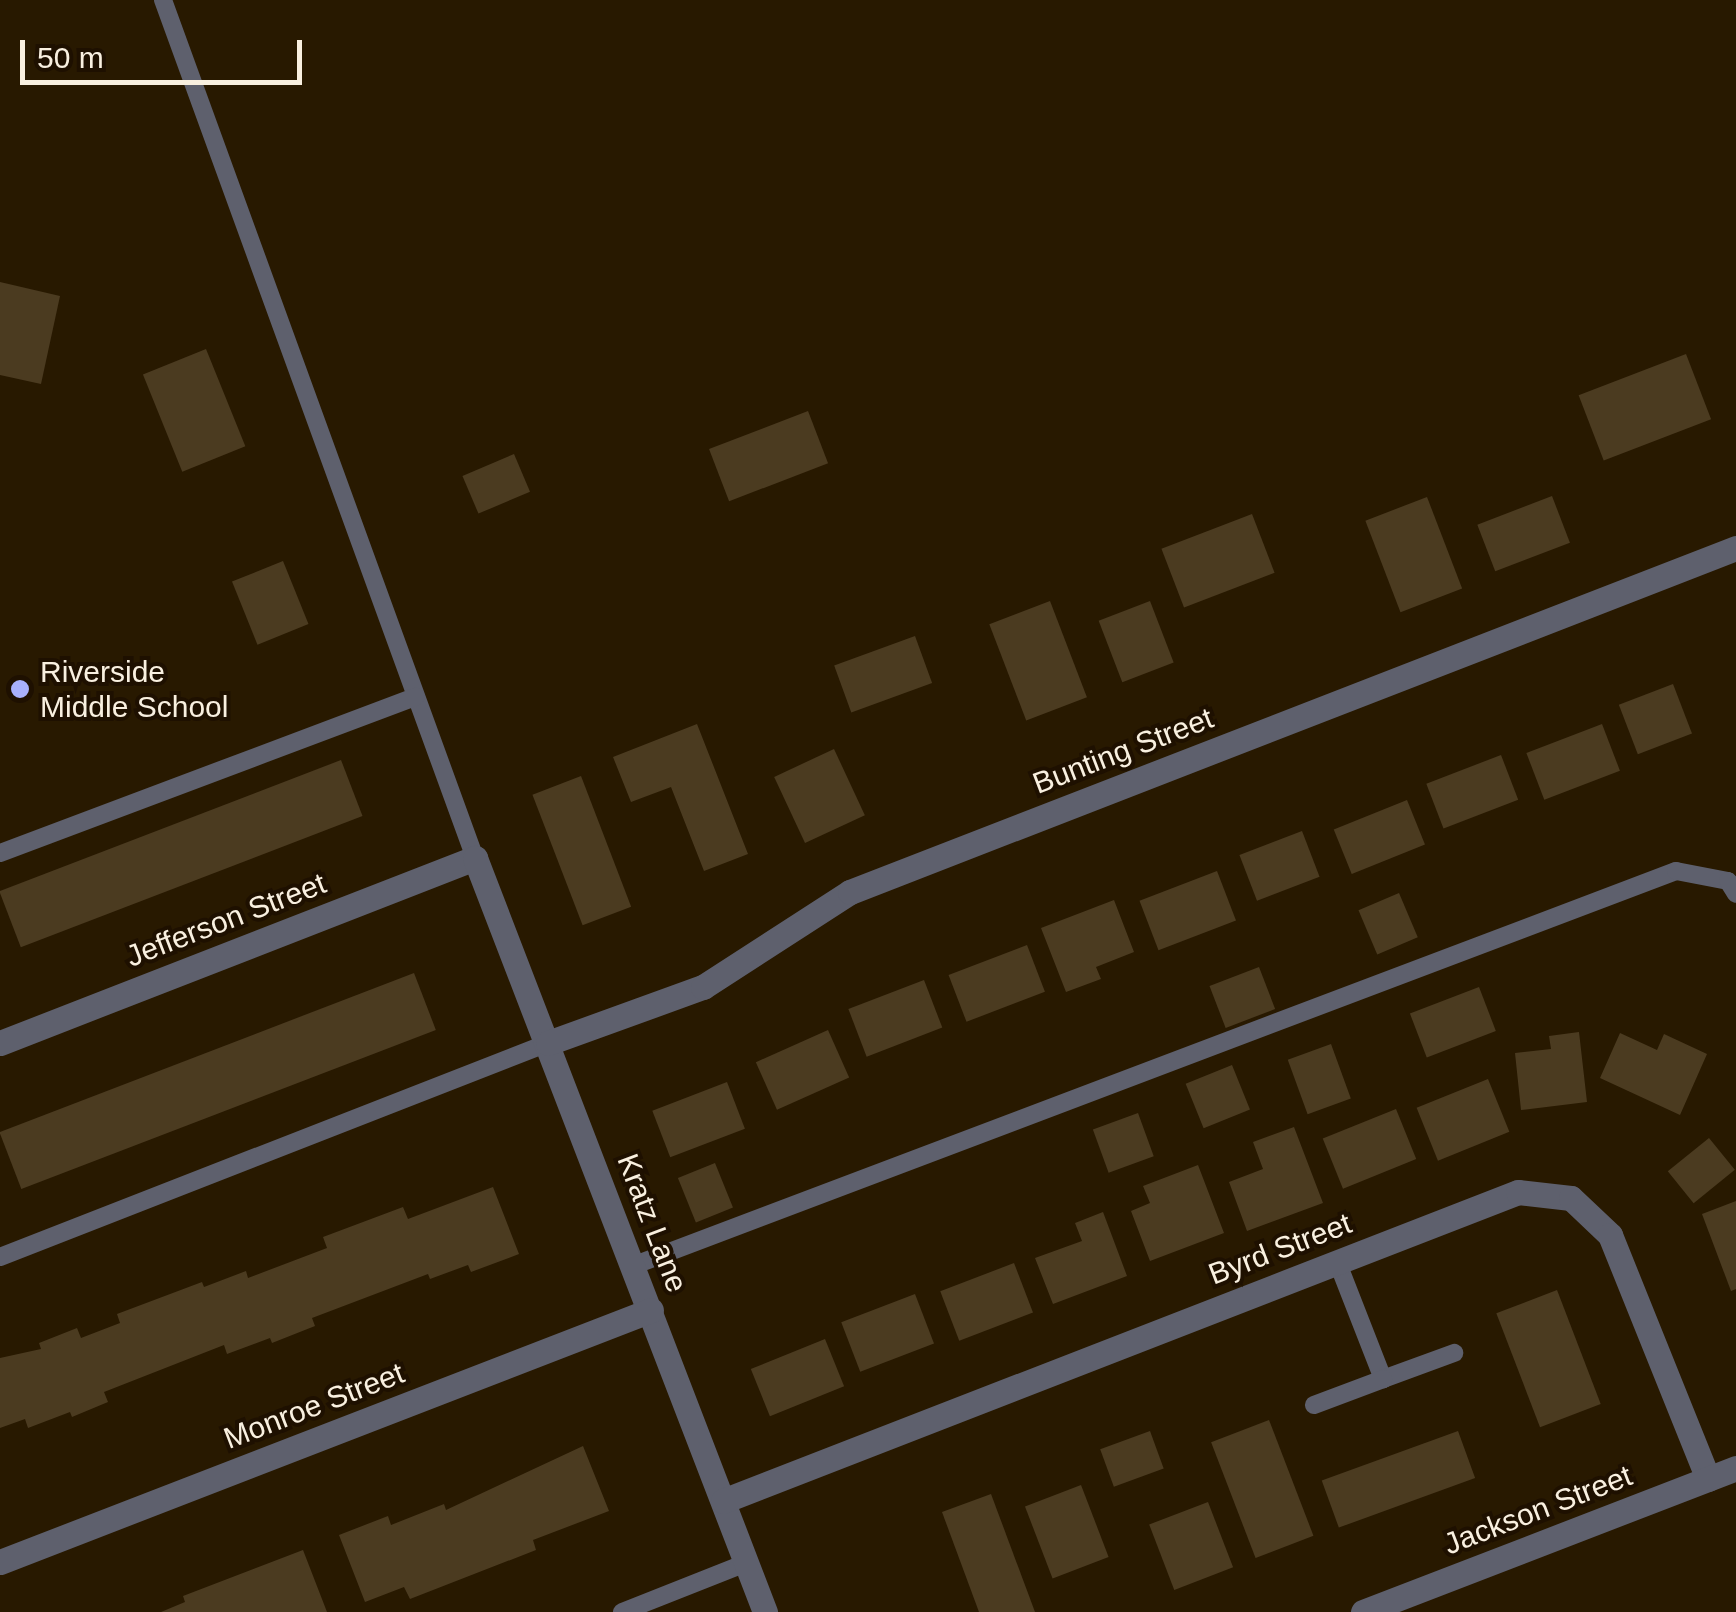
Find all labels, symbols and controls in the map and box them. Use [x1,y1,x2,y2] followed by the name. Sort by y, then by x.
[25,20,308,82] scale bar
[37,41,104,74] text: 50 m
[40,654,228,724] place label: Riverside Middle School
[9,678,31,700] marker: Riverside Middle School
[1028,700,1218,802] street label: Bunting Street
[121,865,331,975] street label: Jefferson Street
[609,1149,695,1297] street label: Kratz Lane
[1204,1205,1356,1293] street label: Byrd Street
[219,1355,409,1457] street label: Monroe Street
[1439,1458,1637,1562] street label: Jackson Street

